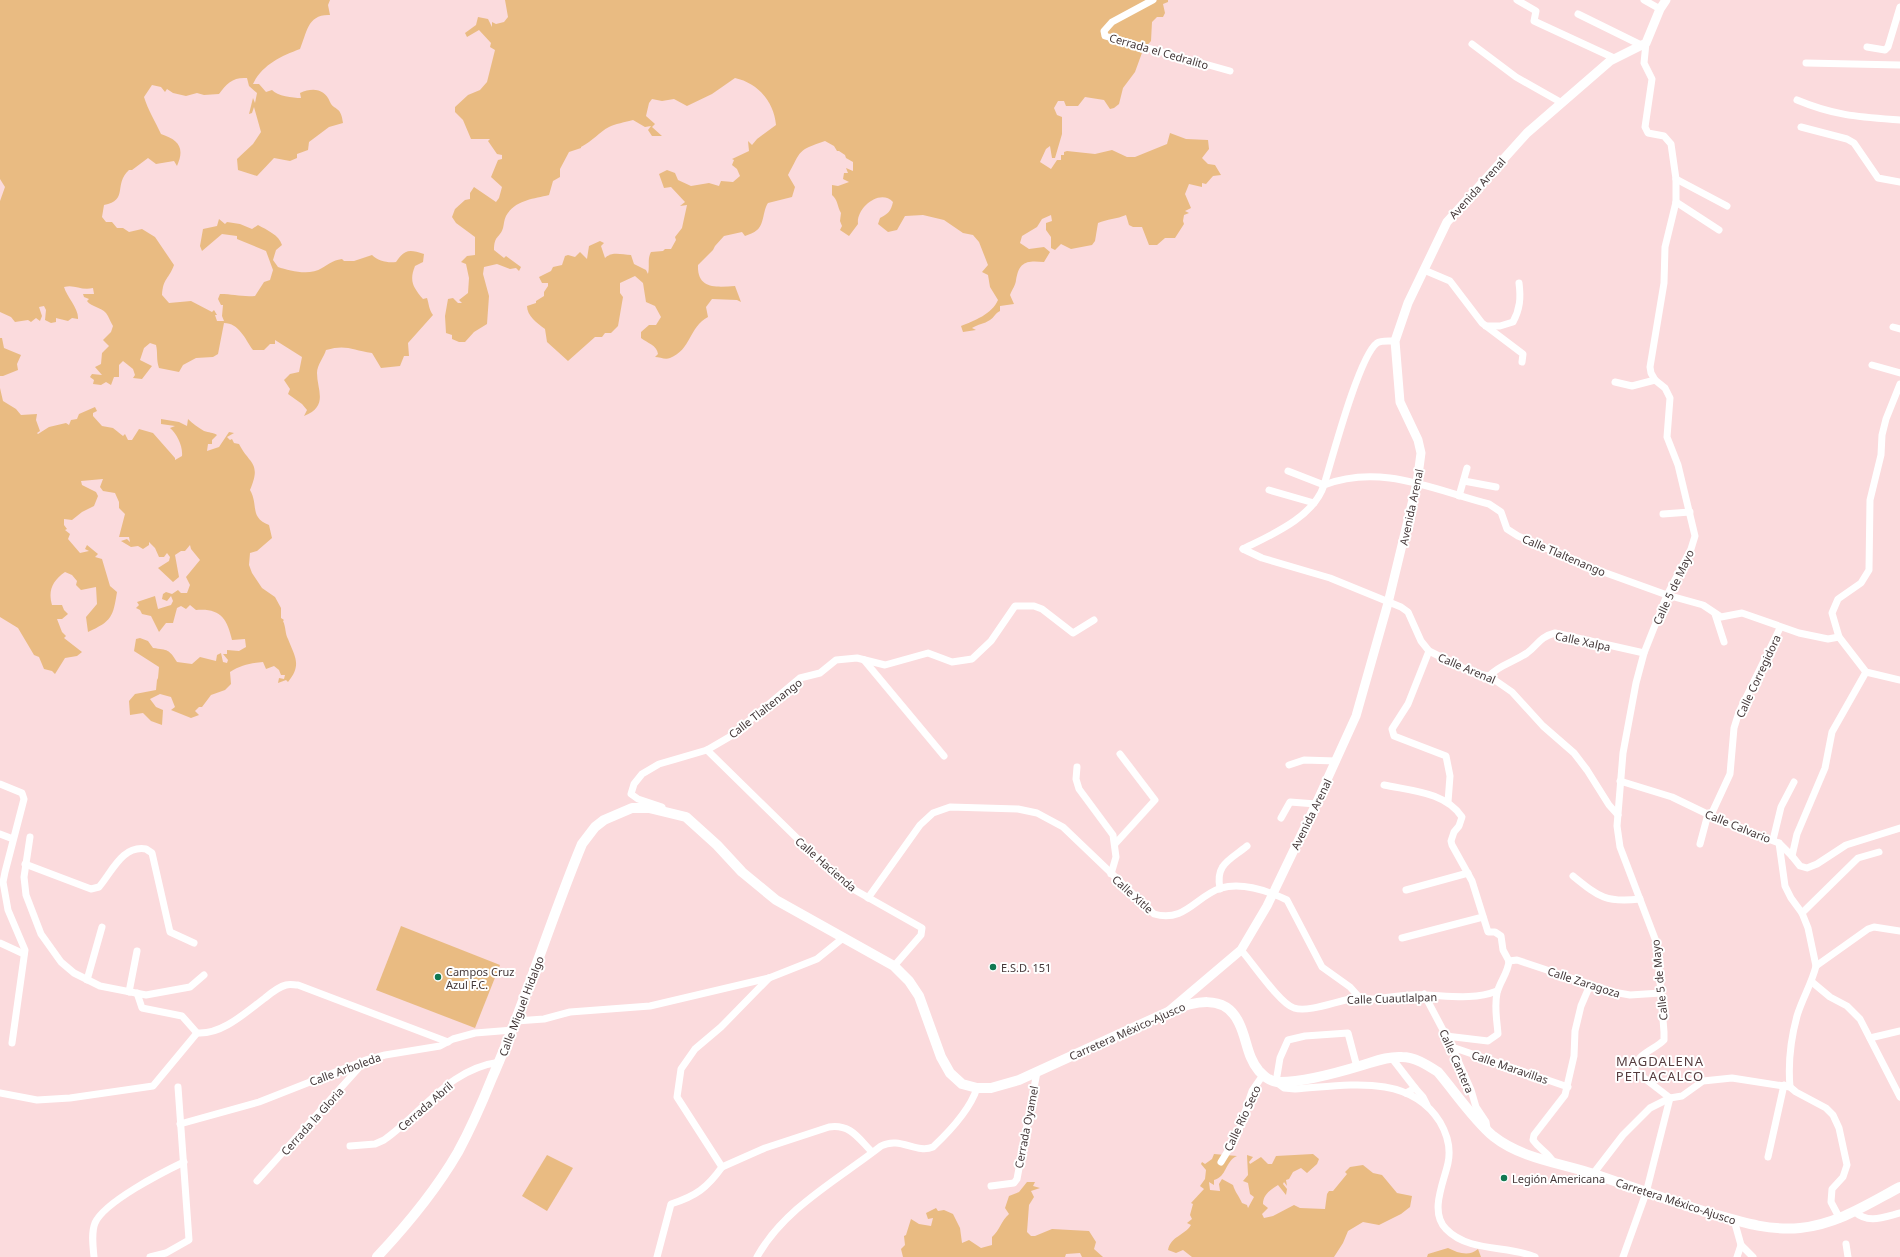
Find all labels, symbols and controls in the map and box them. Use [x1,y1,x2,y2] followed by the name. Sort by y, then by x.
[1108,30,1211,72] street label: Cerrada el Cedralito
[1445,154,1509,222] street label: Avenida Arenal
[1396,467,1426,547] street label: Avenida Arenal
[1520,531,1608,579] street label: Calle Tlaltenango
[1649,547,1697,627] street label: Calle 5 de Mayo
[1554,628,1612,654] street label: Calle Xalpa
[1732,632,1784,720] street label: Calle Corregidora
[1436,649,1498,687] street label: Calle Arenal
[725,674,805,741] street label: Calle Tlaltenango
[1287,776,1335,852] street label: Avenida Arenal
[1703,806,1773,846] street label: Calle Calvario
[792,833,860,895] street label: Calle Hacienda
[1109,872,1157,916] street label: Calle Xitle
[1647,938,1671,1021] street label: Calle 5 de Mayo
[495,953,547,1058] street label: Calle Miguel Hidalgo
[1001,960,1051,975] place label: E.S.D. 151
[988,962,998,972] marker: E.S.D. 151
[1546,963,1622,1001] street label: Calle Zaragoza
[446,964,514,992] place label: Campos Cruz Azul F.C.
[433,972,443,982] marker: Campos Cruz Azul F.C.
[1347,989,1437,1007] street label: Calle Cuautlalpan
[1067,998,1188,1063] street label: Carretera México-Ajusco
[1436,1027,1478,1095] street label: Calle Cantera
[1470,1047,1550,1087] street label: Calle Maravillas
[307,1049,383,1089] street label: Calle Arboleda
[1616,1052,1704,1085] district label: MAGDALENA PETLACALCO
[394,1078,456,1134] street label: Cerrada Abril
[1220,1082,1264,1153] street label: Calle Río Seco
[277,1084,347,1158] street label: Cerrada la Gloria
[1011,1084,1041,1170] street label: Cerrada Oyamel
[1512,1171,1605,1186] place label: Legión Americana
[1499,1173,1509,1183] marker: Legión Americana
[1614,1174,1738,1228] street label: Carretera México-Ajusco

